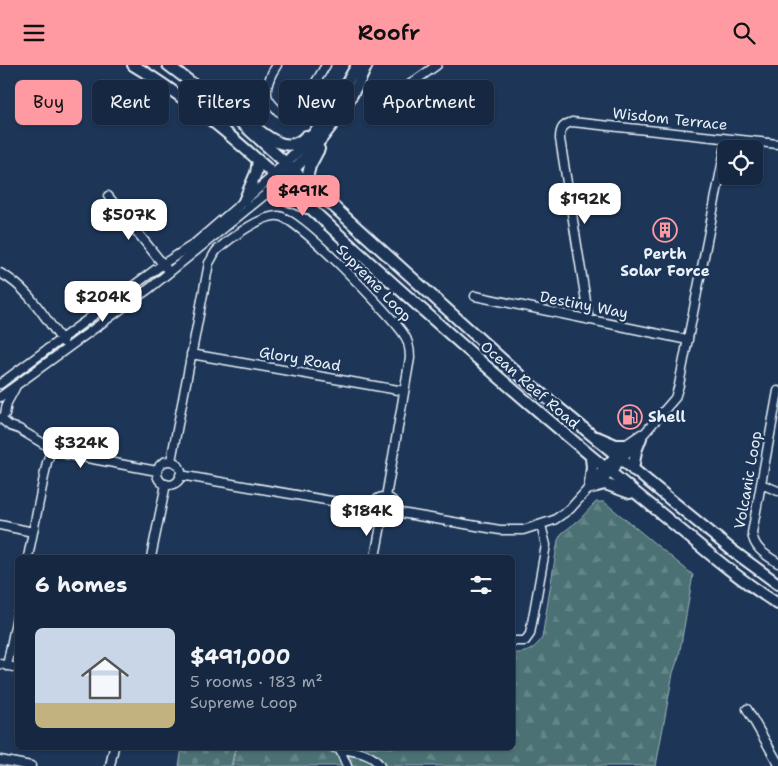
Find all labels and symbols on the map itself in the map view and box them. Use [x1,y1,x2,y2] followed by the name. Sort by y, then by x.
[612,103,728,135] street label: Wisdom Terrace
[268,175,338,217] pin: $491K
[550,183,620,225] pin: $192K
[94,199,164,241] pin: $507K
[652,217,678,243] building icon: Perth Solar Force
[332,240,416,326] street label: Supreme Loop
[620,244,710,281] place label: Perth Solar Force
[68,281,138,323] pin: $204K
[538,287,630,323] street label: Destiny Way
[476,336,584,434] street label: Ocean Reef Road
[258,342,343,376] street label: Glory Road
[617,404,643,430] fuel station icon: Shell
[648,407,686,427] place label: Shell
[46,427,116,469] pin: $324K
[730,429,766,531] street label: Volcanic Loop
[332,495,402,537] pin: $184K

